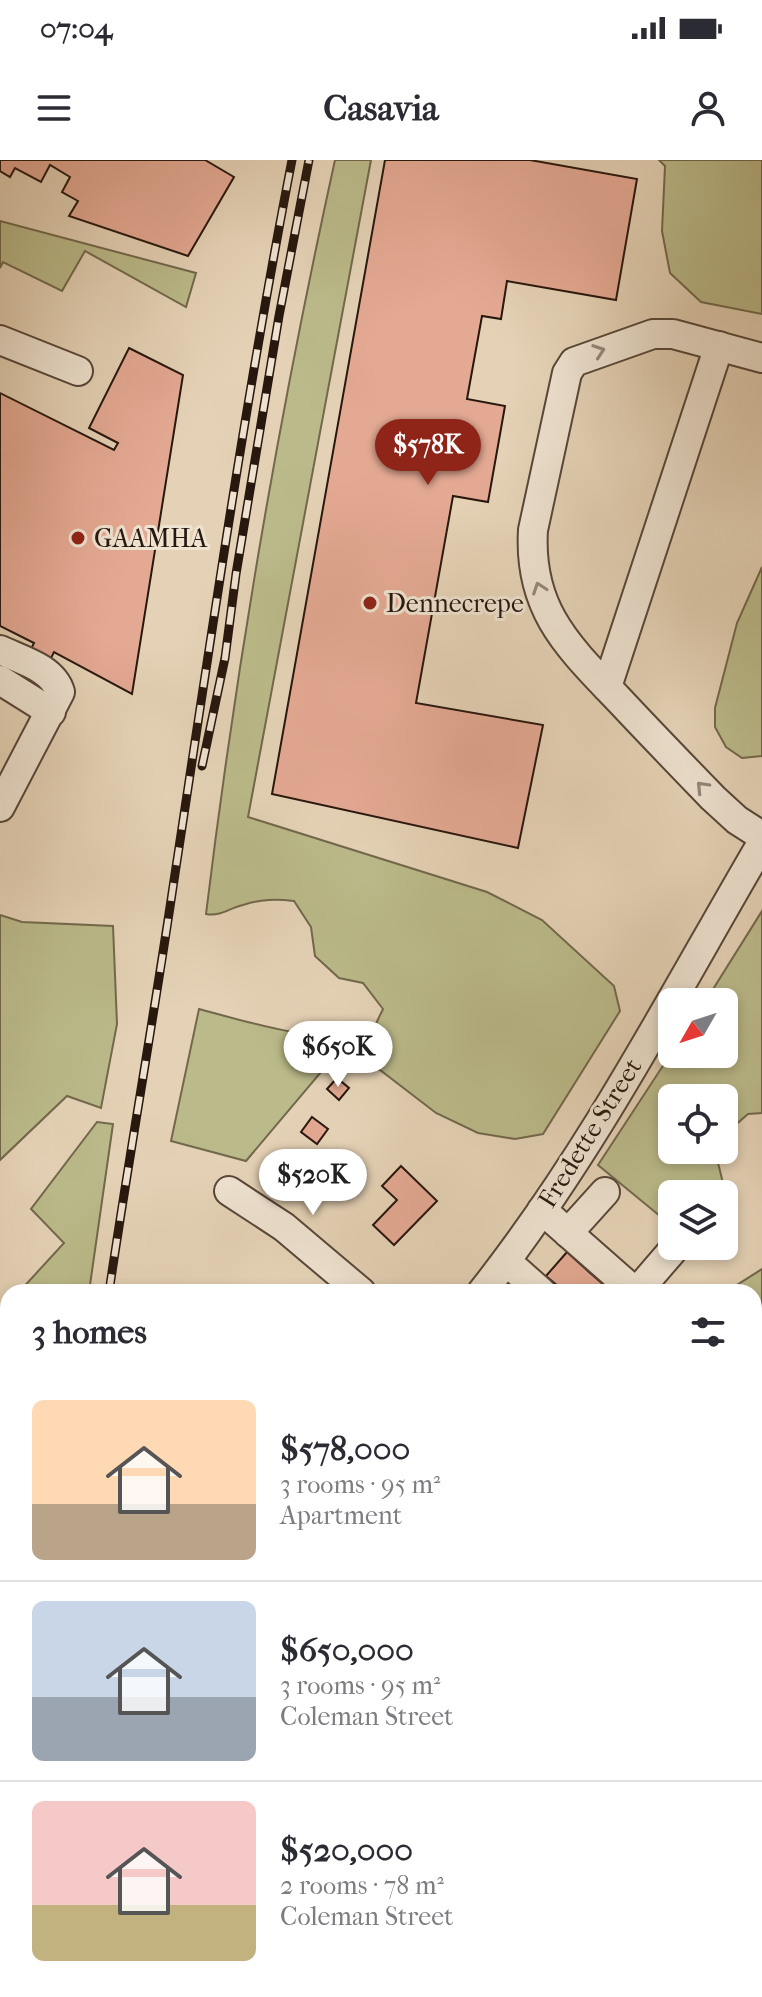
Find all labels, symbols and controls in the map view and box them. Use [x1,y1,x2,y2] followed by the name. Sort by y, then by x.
[40,11,112,46] text: 07:04
[32,86,76,130] icon: menu
[686,86,730,130] icon: person
[323,87,439,129] text: Casavia
[592,345,606,361] one-way arrow
[372,419,484,487] pin: $578K
[393,429,463,460] text: $578K
[94,523,208,554] place label: GAAMHA
[69,529,87,547] marker: GAAMHA
[532,581,548,595] one-way arrow
[386,588,524,619] place label: Dennecrepe
[361,594,379,612] marker: Dennecrepe
[697,782,711,796] one-way arrow
[658,988,738,1068] north arrow
[658,988,738,1260] map controls
[282,1021,394,1089] pin: $650K
[302,1031,374,1062] text: $650K
[532,1052,649,1213] street label: Fredette Street
[658,1084,738,1164] button: locate
[257,1149,369,1217] pin: $520K
[277,1159,349,1190] text: $520K
[658,1180,738,1260] button: layers
[686,1310,730,1354] icon: filters
[32,1312,147,1352] text: 3 homes
[280,1429,410,1469] text: $578,000
[96,1432,192,1528] icon: home
[280,1469,440,1500] text: 3 rooms · 95 m²
[280,1500,402,1531] text: Apartment
[280,1630,414,1670] text: $650,000
[96,1633,192,1729] icon: home
[280,1670,440,1701] text: 3 rooms · 95 m²
[280,1701,453,1732] text: Coleman Street
[280,1830,413,1870] text: $520,000
[96,1833,192,1929] icon: home
[280,1870,444,1901] text: 2 rooms · 78 m²
[280,1901,453,1932] text: Coleman Street

